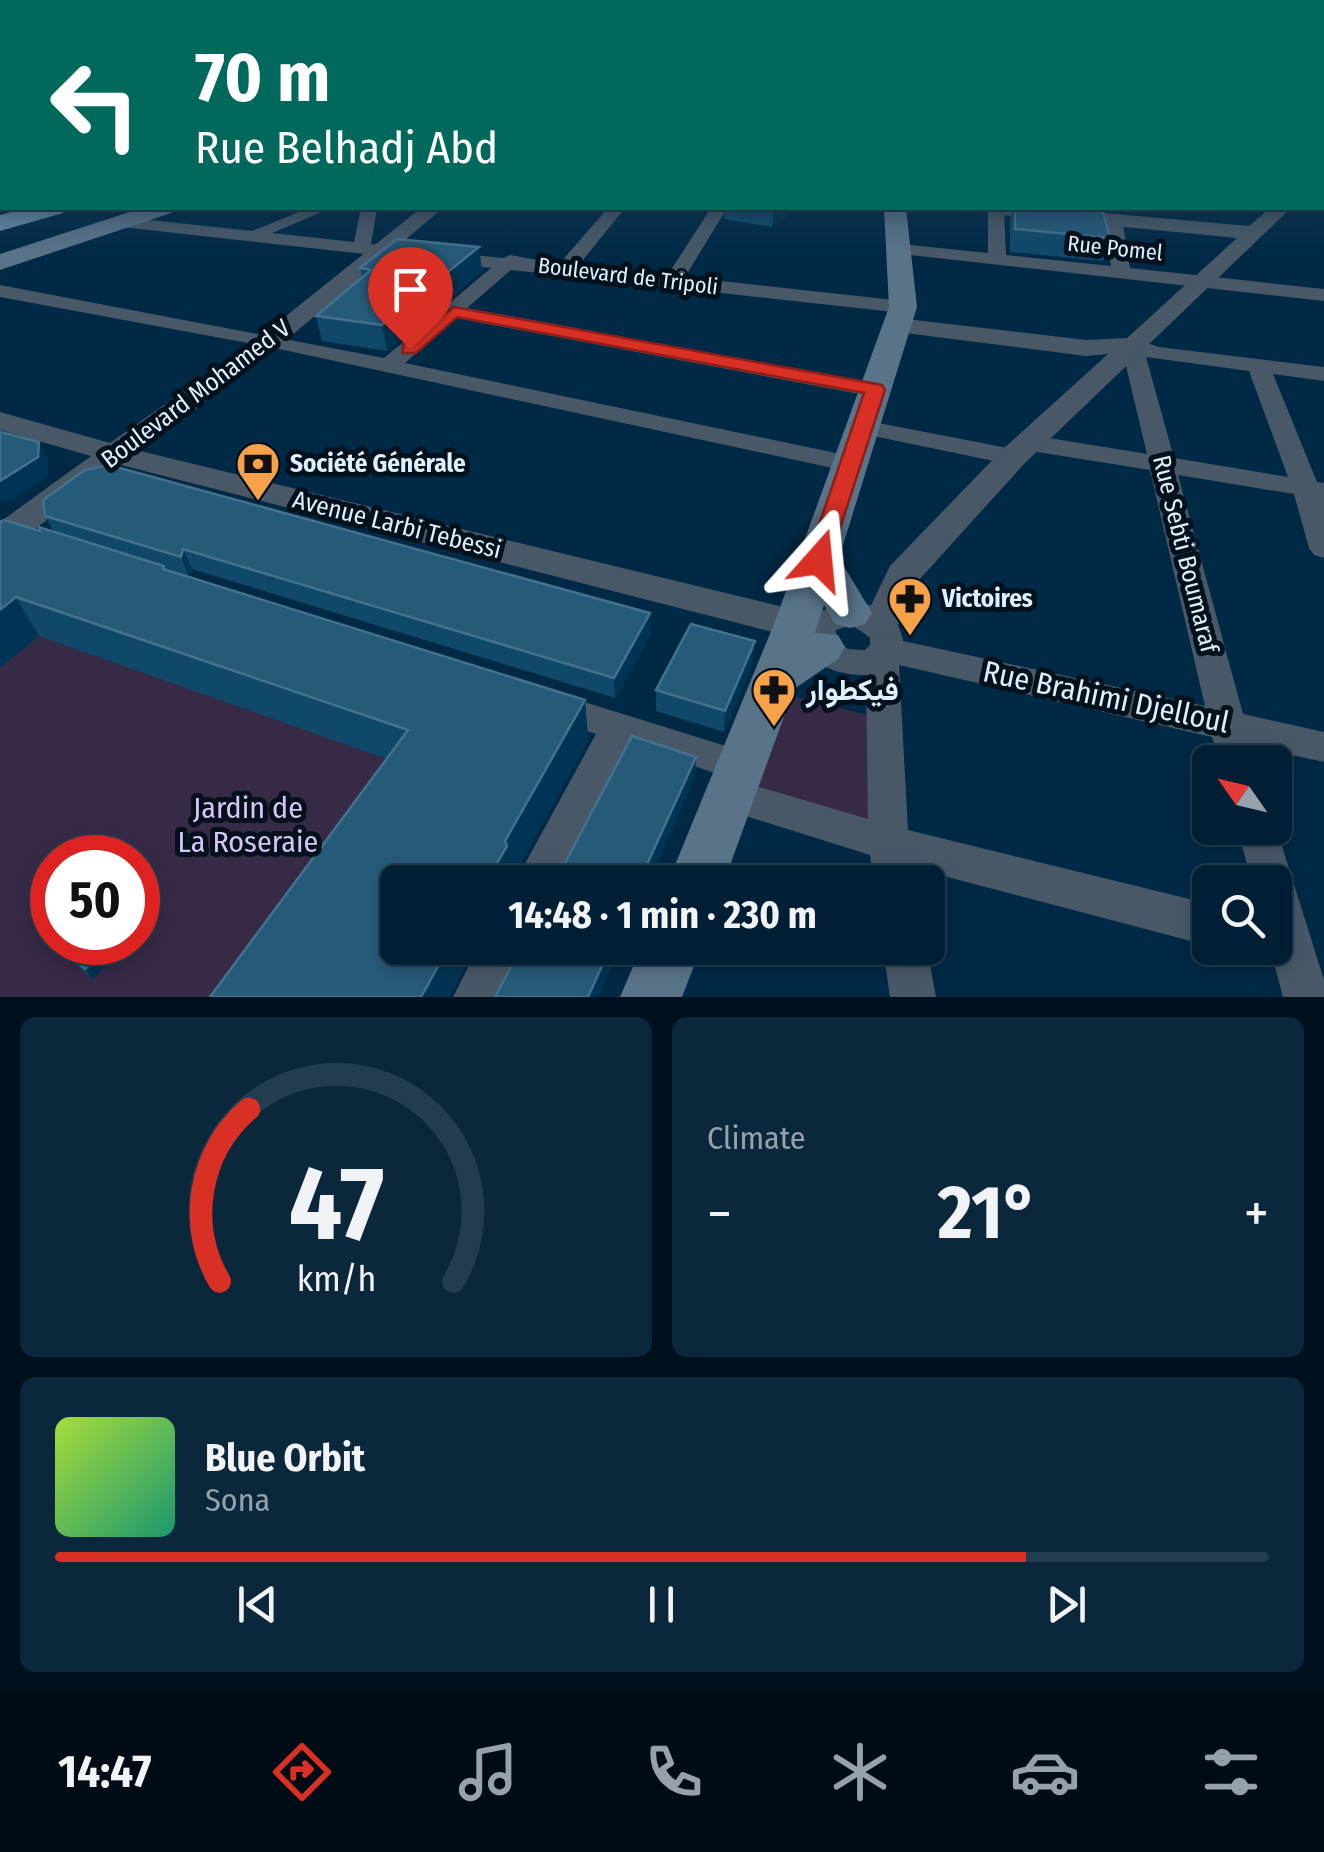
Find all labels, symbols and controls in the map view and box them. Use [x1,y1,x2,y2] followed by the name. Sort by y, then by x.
[195,36,330,120] text: 70 m
[30,40,160,170] icon: left
[195,121,498,175] text: Rue Belhadj Abd
[1066,230,1164,266] street label: Rue Pomel
[368,247,453,350] pin
[536,252,720,300] street label: Boulevard de Tripoli
[383,262,438,317] icon: arrive
[96,313,297,475] street label: Boulevard Mohamed V
[235,441,281,502] bank icon: Société Générale
[290,449,466,479] place label: Société Générale
[1146,452,1225,658] street label: Rue Sebti Boumaraf
[290,485,504,565] street label: Avenue Larbi Tebessi
[767,508,871,612] position arrow
[887,576,933,637] pharmacy icon: Victoires
[941,584,1033,614] place label: Victoires
[980,653,1232,741] street label: Rue Brahimi Djelloul
[751,667,797,728] pharmacy icon: فيكطوار
[805,672,899,708] place label: فيكطوار
[1192,745,1292,845] north arrow
[1192,745,1292,965] map controls
[178,790,318,860] park label: Jardin de La Roseraie
[30,835,160,965] speed limit sign: 50
[1192,865,1292,965] button: search
[508,892,817,938] text: 14:48 · 1 min · 230 m
[707,1119,806,1157] text: Climate
[288,1142,384,1267] text: 47
[938,1168,1038,1258] text: 21°
[707,1181,732,1247] text: −
[1244,1181,1269,1247] text: +
[296,1258,376,1300] text: km/h
[205,1435,365,1481] text: Blue Orbit
[205,1481,270,1519] text: Sona
[230,1577,285,1632] icon: previous
[634,1577,689,1632] icon: pause
[1039,1577,1094,1632] icon: next
[267,1737,337,1807] icon: directions
[453,1737,523,1807] icon: music
[639,1737,709,1807] icon: phone
[825,1737,895,1807] icon: climate
[1010,1737,1080,1807] icon: car
[1196,1737,1266,1807] icon: filters
[58,1745,151,1799] text: 14:47

